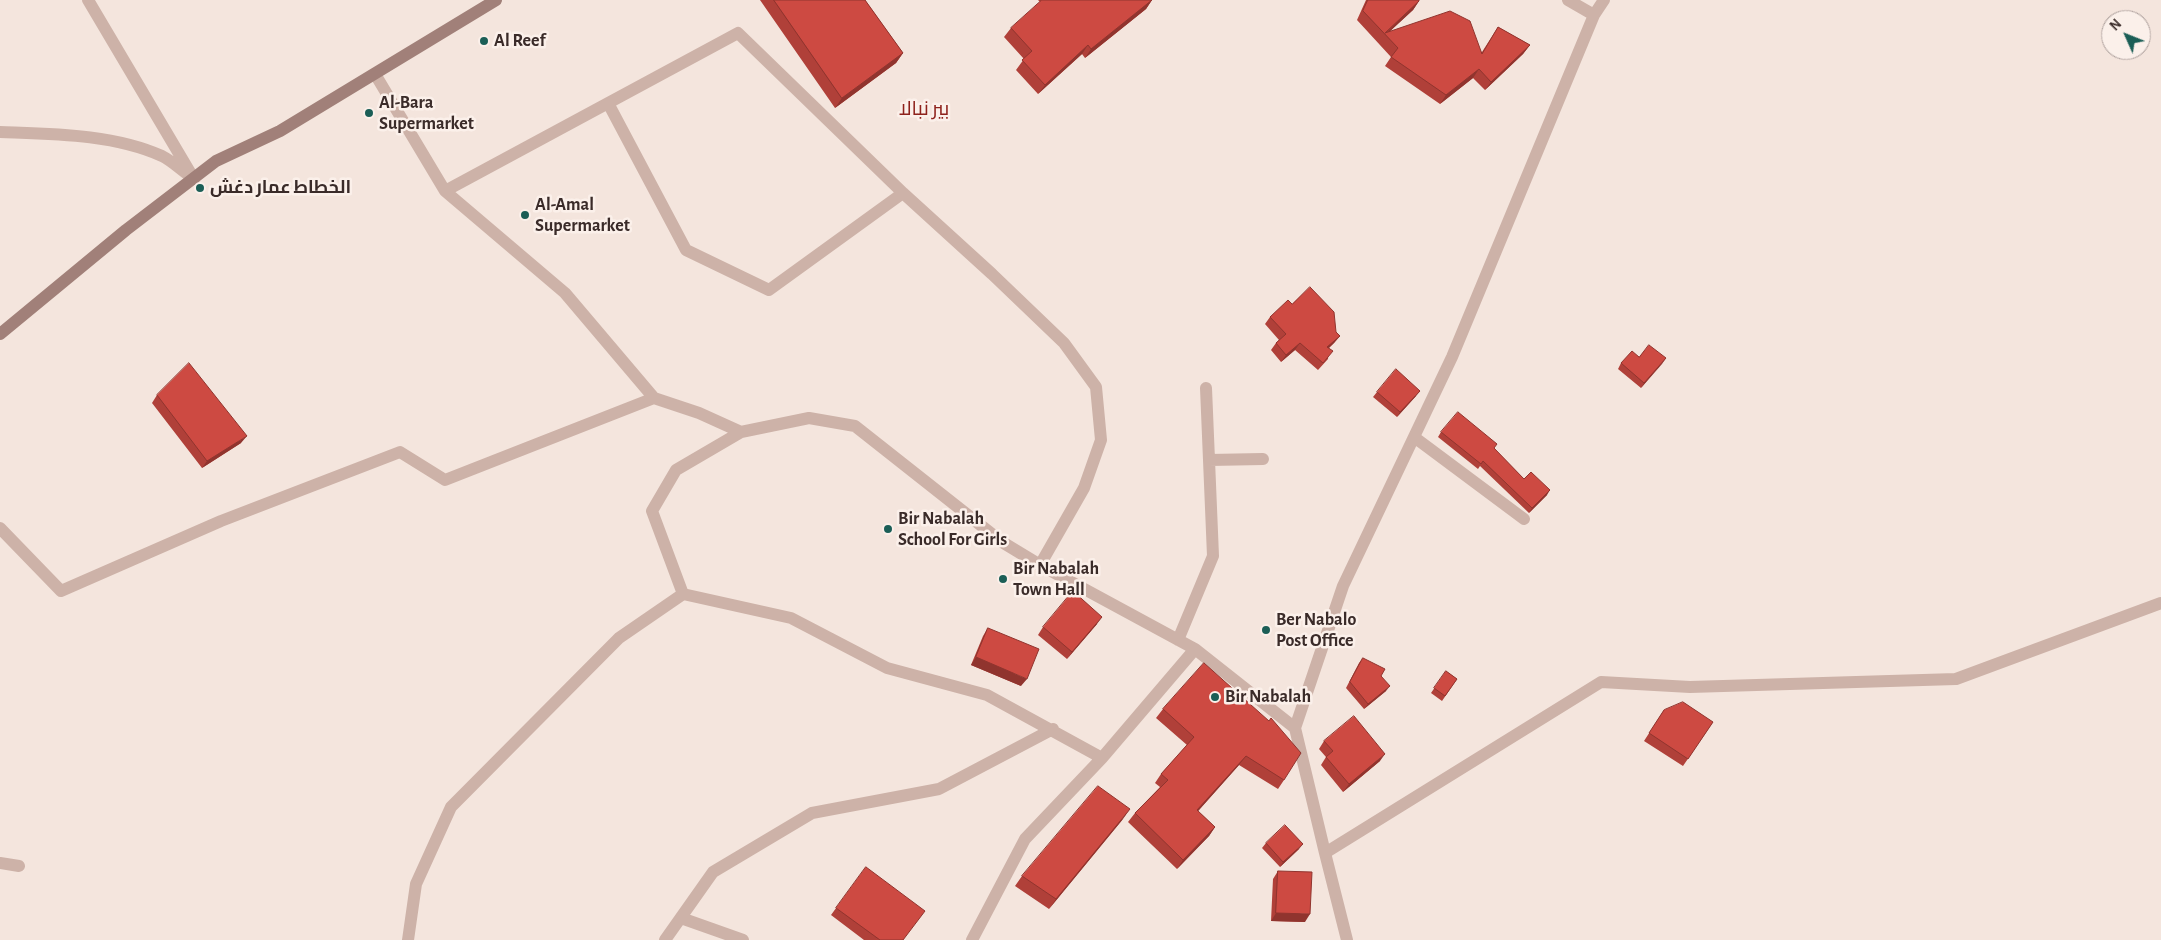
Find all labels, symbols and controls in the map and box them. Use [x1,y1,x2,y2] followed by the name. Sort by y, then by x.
[2101,10,2151,60] north arrow
[2108,17,2124,34] text: N
[494,30,545,52] place label: Al Reef
[478,35,490,47] marker: Al Reef
[379,92,474,134] place label: Al-Bara Supermarket
[899,97,949,121] district label: بير نبالا
[363,107,375,119] marker: Al-Bara Supermarket
[210,177,351,199] place label: الخطاط عمار دغش
[194,182,206,194] marker: الخطاط عمار دغش
[535,194,630,236] place label: Al-Amal Supermarket
[519,209,531,221] marker: Al-Amal Supermarket
[898,508,1007,550] place label: Bir Nabalah School For Girls
[882,523,894,535] marker: Bir Nabalah School For Girls
[1013,558,1099,600] place label: Bir Nabalah Town Hall
[997,573,1009,585] marker: Bir Nabalah Town Hall
[1276,609,1356,652] place label: Ber Nabalo Post Office
[1260,624,1272,636] marker: Ber Nabalo Post Office
[1225,686,1311,708] place label: Bir Nabalah
[1209,691,1221,703] marker: Bir Nabalah

